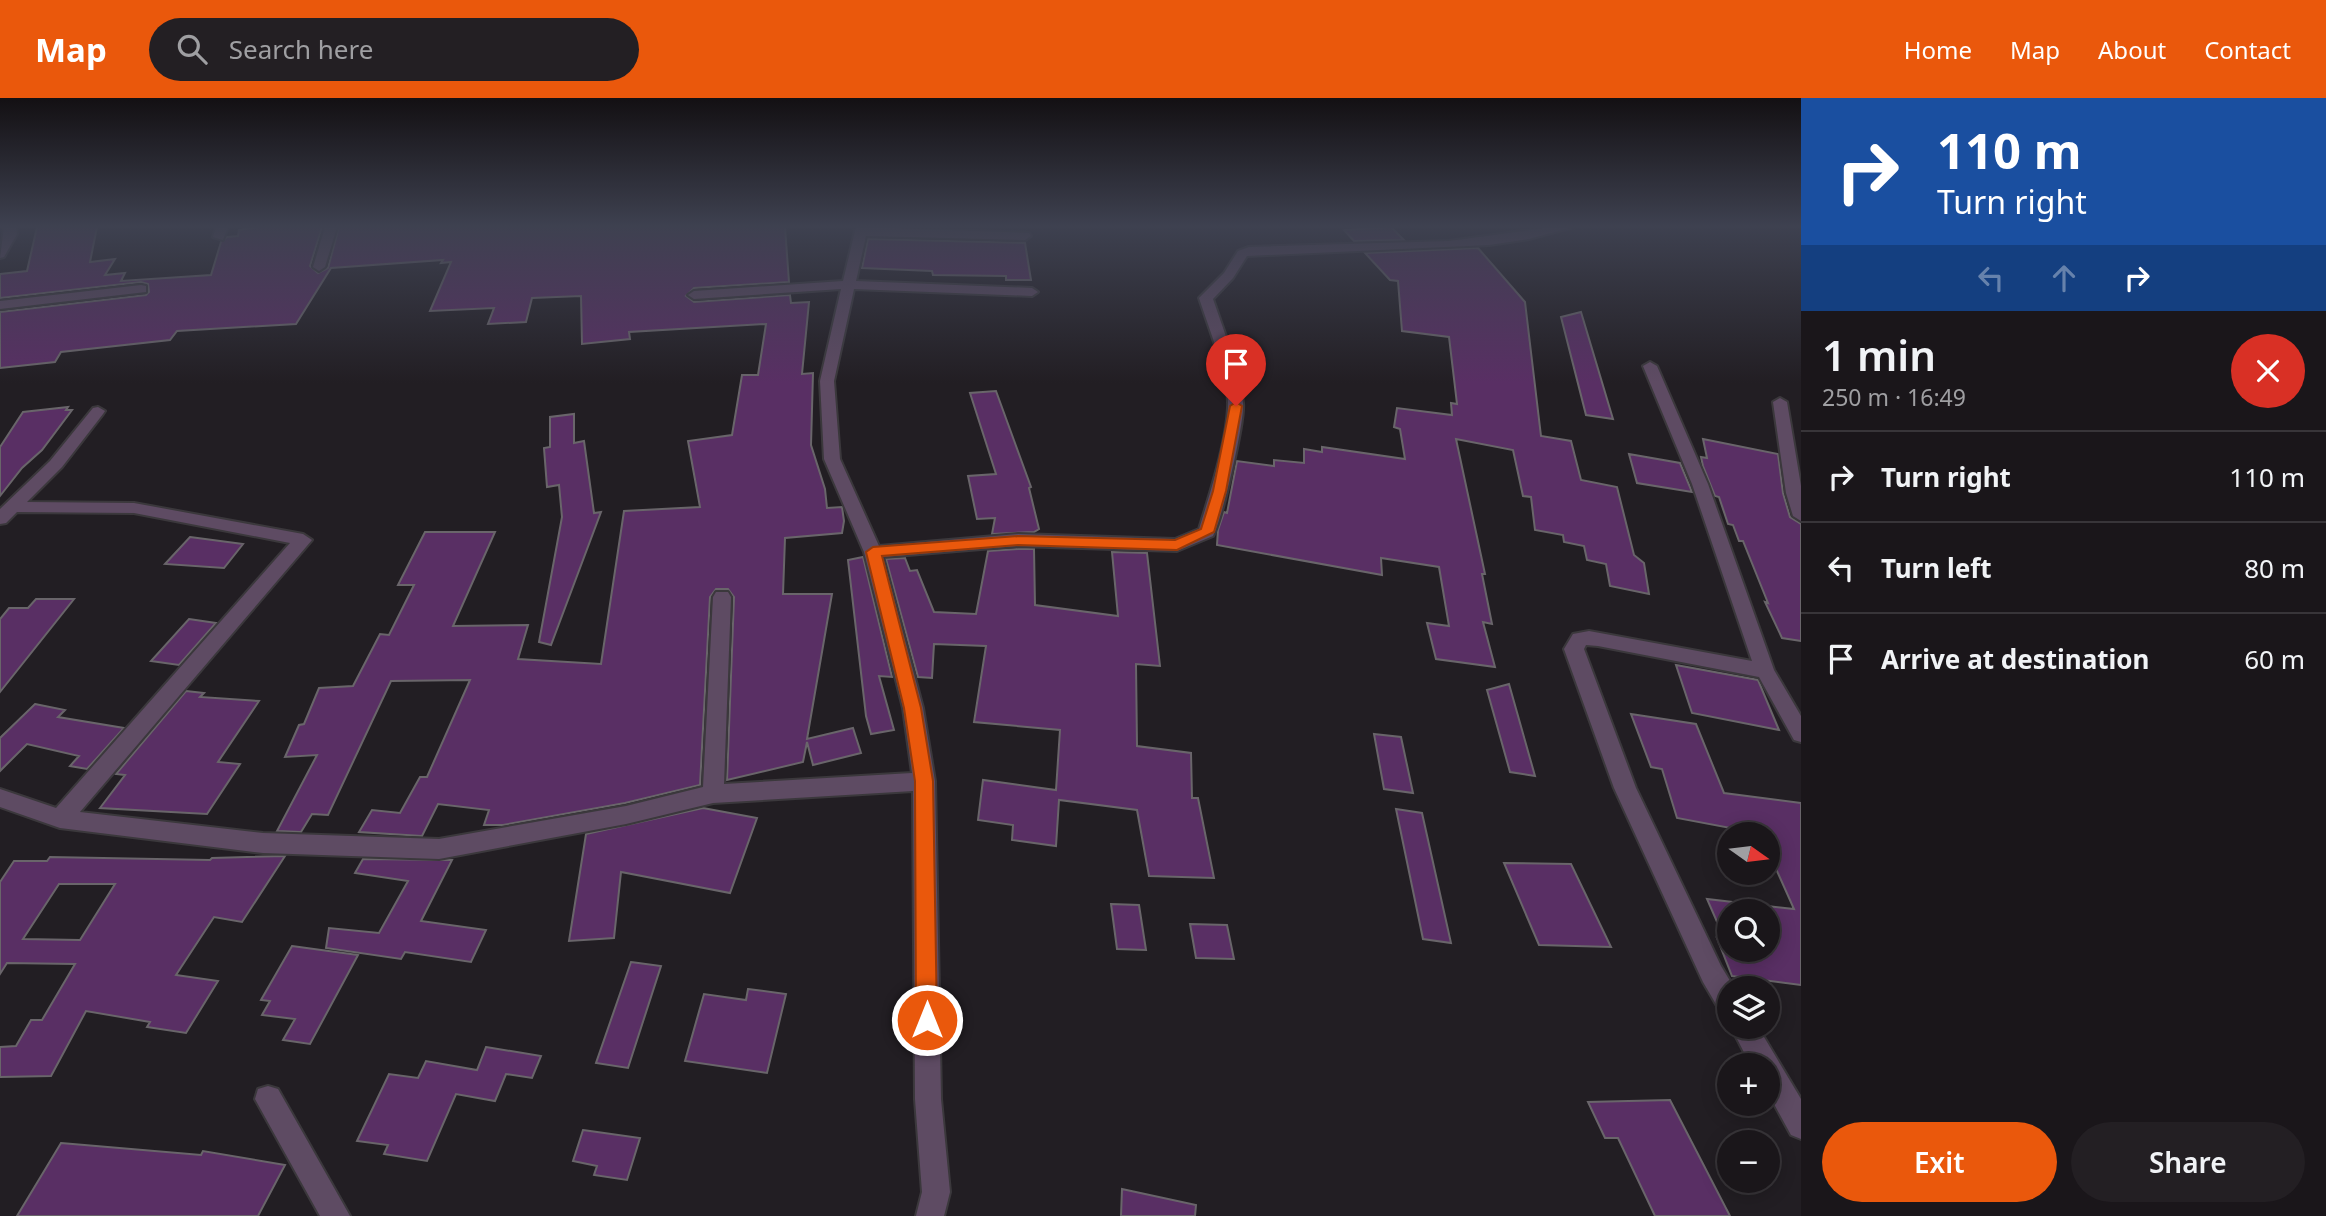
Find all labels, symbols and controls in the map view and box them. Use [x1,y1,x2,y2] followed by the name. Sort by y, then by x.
[149,18,639,81] search box
[35,27,107,72] text: Map
[173,30,211,68] icon: search
[229,31,373,67] text: Search here
[1904,33,1972,66] text: Home
[2010,33,2060,66] text: Map
[2098,33,2166,66] text: About
[2204,33,2291,66] text: Contact
[1937,117,2082,183] text: 110 m
[1822,126,1913,217] icon: right
[1937,180,2087,223] text: Turn right
[1972,259,2010,297] icon: left
[2045,259,2083,297] icon: ahead
[2118,259,2156,297] icon: right
[1822,326,1936,383] text: 1 min
[1206,334,1266,406] pin
[2231,334,2305,408] button: close
[1217,345,1255,383] icon: arrive
[1822,381,1966,413] text: 250 m · 16:49
[1822,458,1860,496] icon: right
[1881,459,2011,495] text: Turn right
[2229,459,2305,495] text: 110 m
[1822,549,1860,587] icon: left
[1881,550,1992,586] text: Turn left
[2244,550,2305,586] text: 80 m
[1822,640,1860,678] icon: arrive
[1881,641,2150,677] text: Arrive at destination
[2244,641,2305,677] text: 60 m
[1717,822,1780,886] north arrow
[1717,822,1780,1193] map controls
[1717,899,1780,962] button: search
[1717,976,1780,1039] button: layers
[890,983,964,1057] position arrow
[1717,1053,1780,1116] button: +
[1822,1122,2057,1202] button: Exit
[2071,1122,2305,1202] button: Share
[1717,1130,1780,1193] button: −

